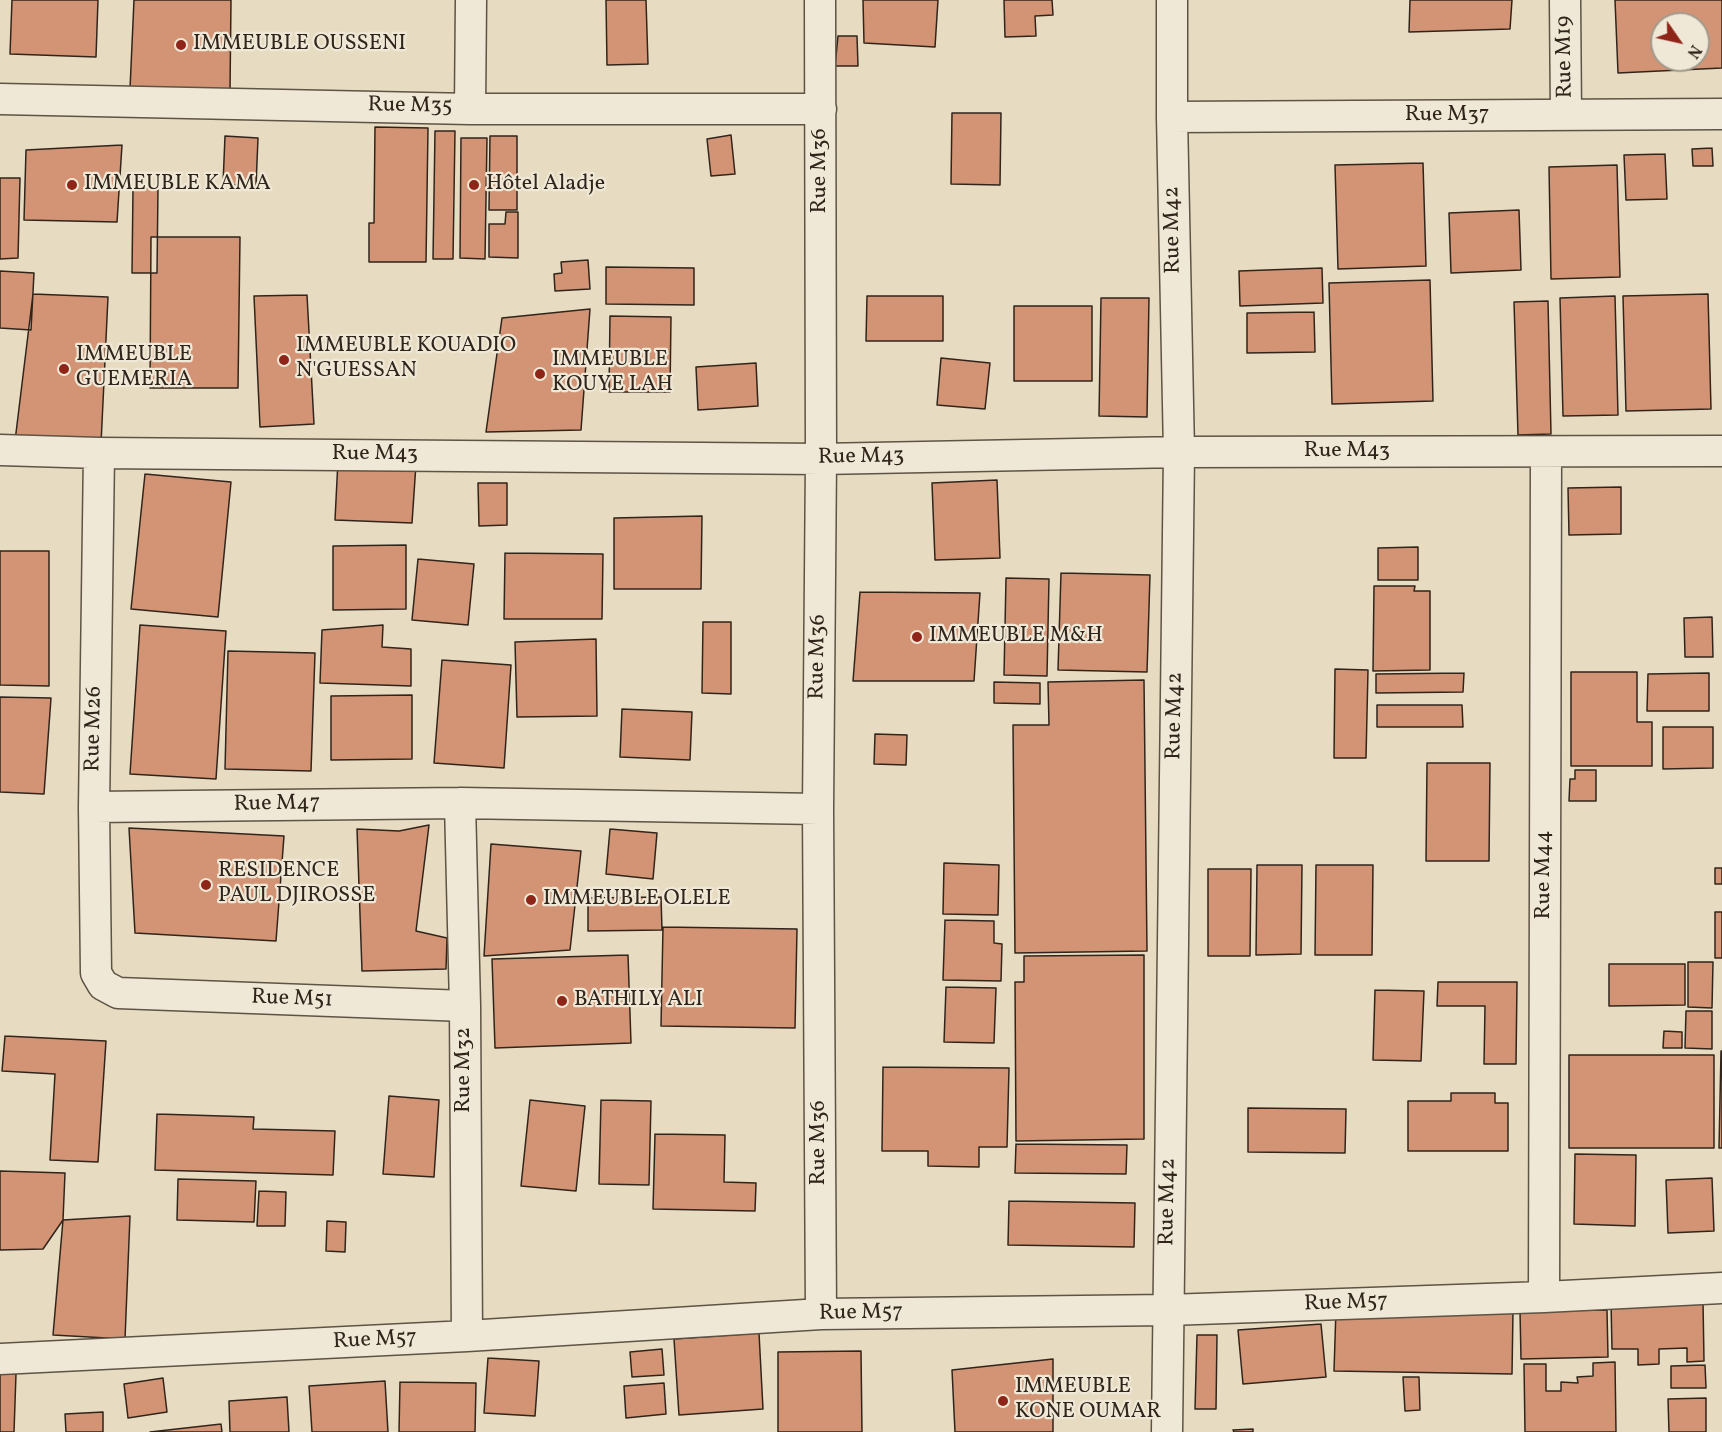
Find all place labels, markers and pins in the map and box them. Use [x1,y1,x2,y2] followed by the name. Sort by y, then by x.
[193,32,406,58] place label: IMMEUBLE OUSSENI
[174,38,188,52] marker: IMMEUBLE OUSSENI
[84,172,271,198] place label: IMMEUBLE KAMA
[486,172,605,198] place label: Hôtel Aladje
[65,178,79,192] marker: IMMEUBLE KAMA
[467,178,481,192] marker: Hôtel Aladje
[296,334,516,386] place label: IMMEUBLE KOUADIO N'GUESSAN
[76,343,192,394] place label: IMMEUBLE GUEMERIA
[552,348,673,400] place label: IMMEUBLE KOUYE LAH
[277,353,291,367] marker: IMMEUBLE KOUADIO N'GUESSAN
[57,362,71,376] marker: IMMEUBLE GUEMERIA
[533,367,547,381] marker: IMMEUBLE KOUYE LAH
[929,624,1103,650] place label: IMMEUBLE M&H
[910,630,924,644] marker: IMMEUBLE M&H
[218,859,376,910] place label: RESIDENCE PAUL DJIROSSE
[199,878,213,892] marker: RESIDENCE PAUL DJIROSSE
[543,887,731,913] place label: IMMEUBLE OLELE
[524,893,538,907] marker: IMMEUBLE OLELE
[574,988,703,1014] place label: BATHILY ALI
[555,994,569,1008] marker: BATHILY ALI
[1015,1375,1161,1426] place label: IMMEUBLE KONE OUMAR
[996,1394,1010,1408] marker: IMMEUBLE KONE OUMAR

